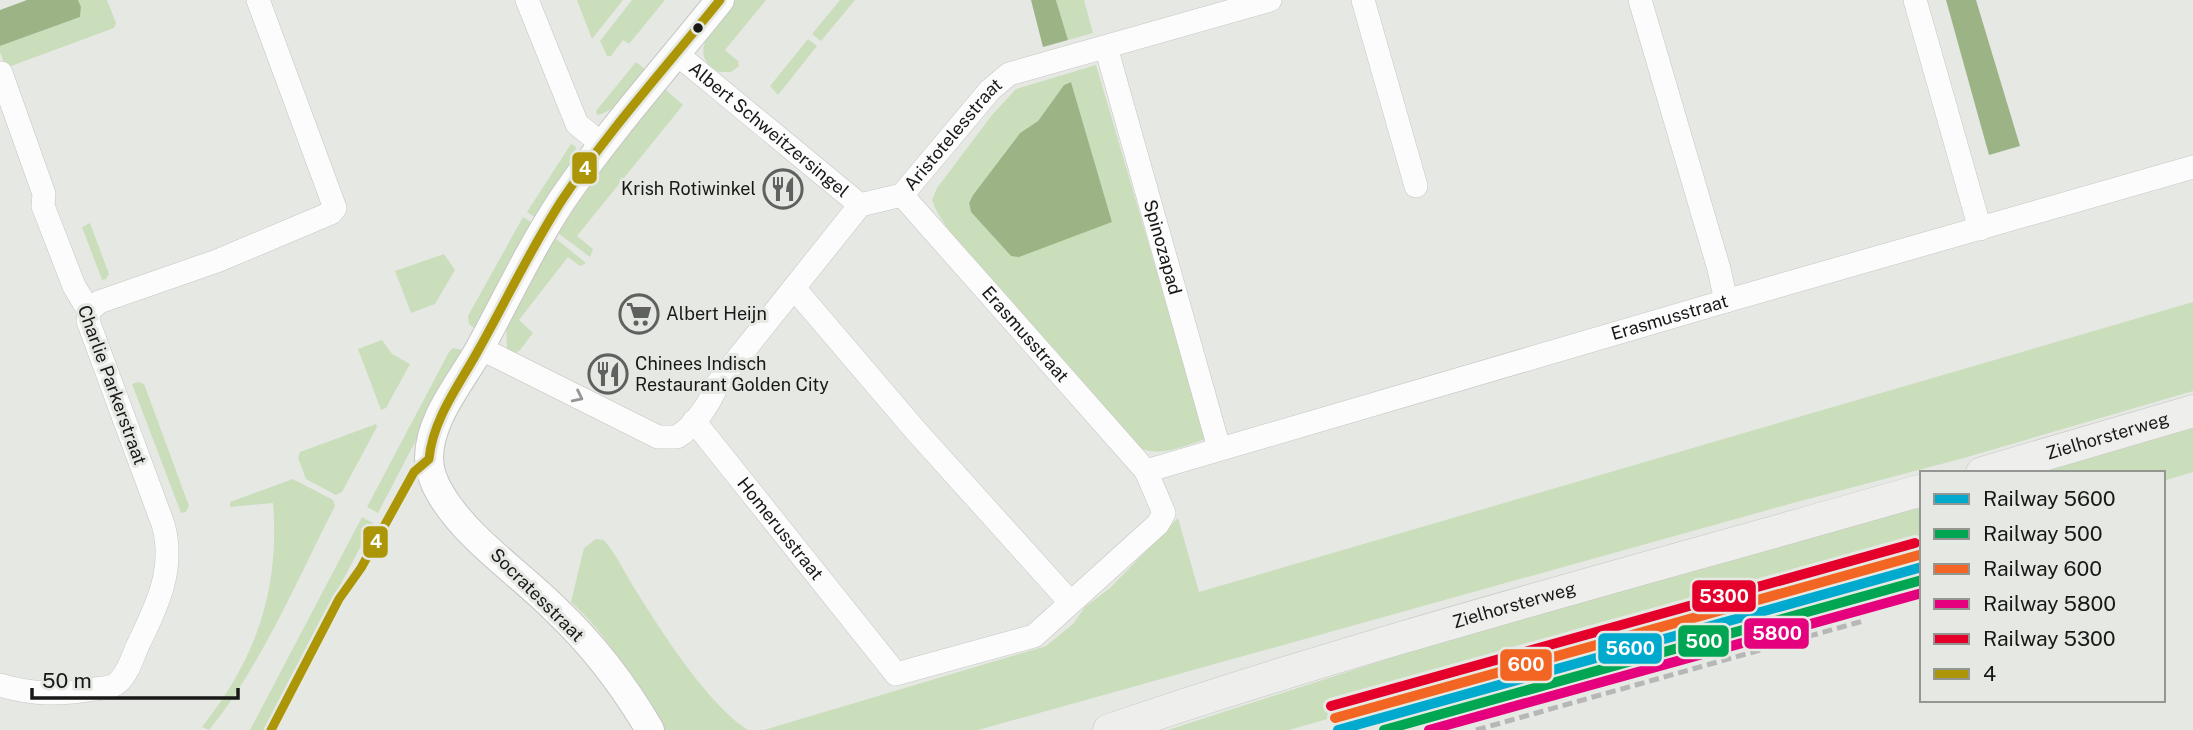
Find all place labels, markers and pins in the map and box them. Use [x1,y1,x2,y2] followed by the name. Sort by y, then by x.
[691,21,705,35] unlabelled marker
[762,168,804,210] restaurant icon: Krish Rotiwinkel
[621,178,756,199] place label: Krish Rotiwinkel
[618,293,660,335] supermarket icon: Albert Heijn
[666,303,767,324] place label: Albert Heijn
[587,353,629,395] restaurant icon: Chinees Indisch Restaurant Golden City
[635,353,829,395] place label: Chinees Indisch Restaurant Golden City

